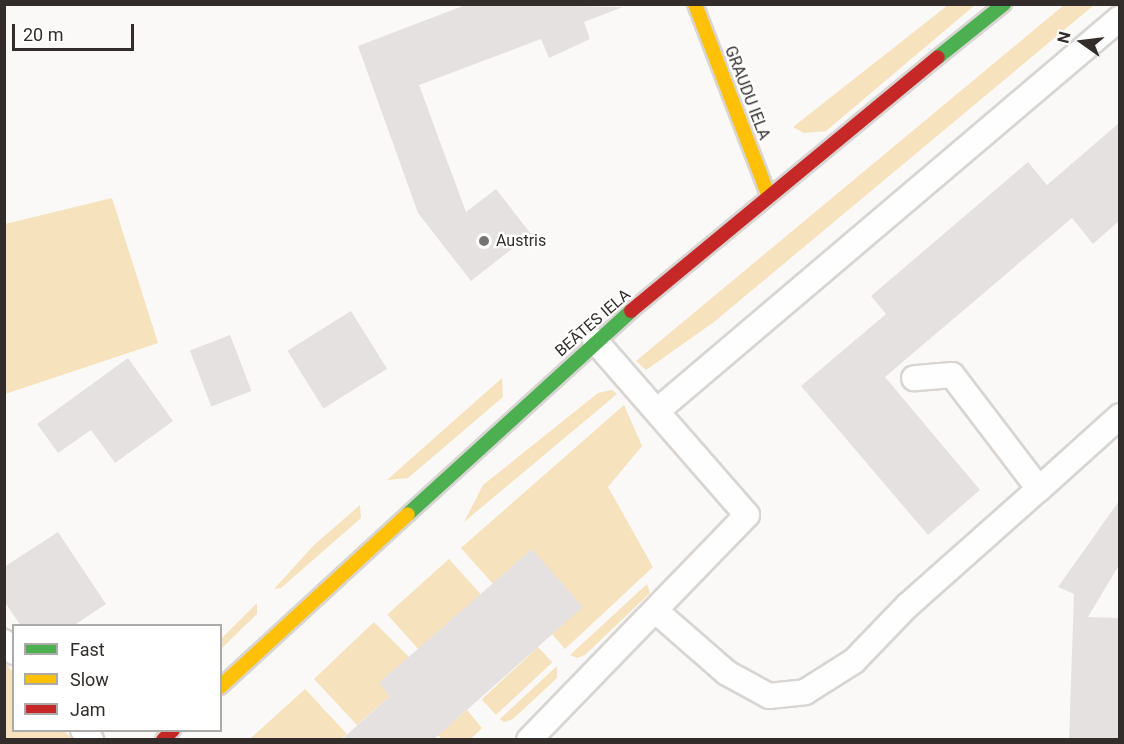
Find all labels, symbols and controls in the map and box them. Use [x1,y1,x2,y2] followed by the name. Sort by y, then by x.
[15,12,136,50] scale bar
[1052,12,1112,72] north arrow
[23,24,63,45] text: 20 m
[1053,30,1075,45] text: N
[720,43,774,143] street label: GRAUDU IELA
[496,231,546,251] place label: Austris
[477,234,491,248] marker: Austris
[552,285,634,361] street label: BEĀTES IELA
[12,624,222,732] legend
[70,639,105,660] text: Fast
[70,669,109,690] text: Slow
[70,699,106,720] text: Jam

